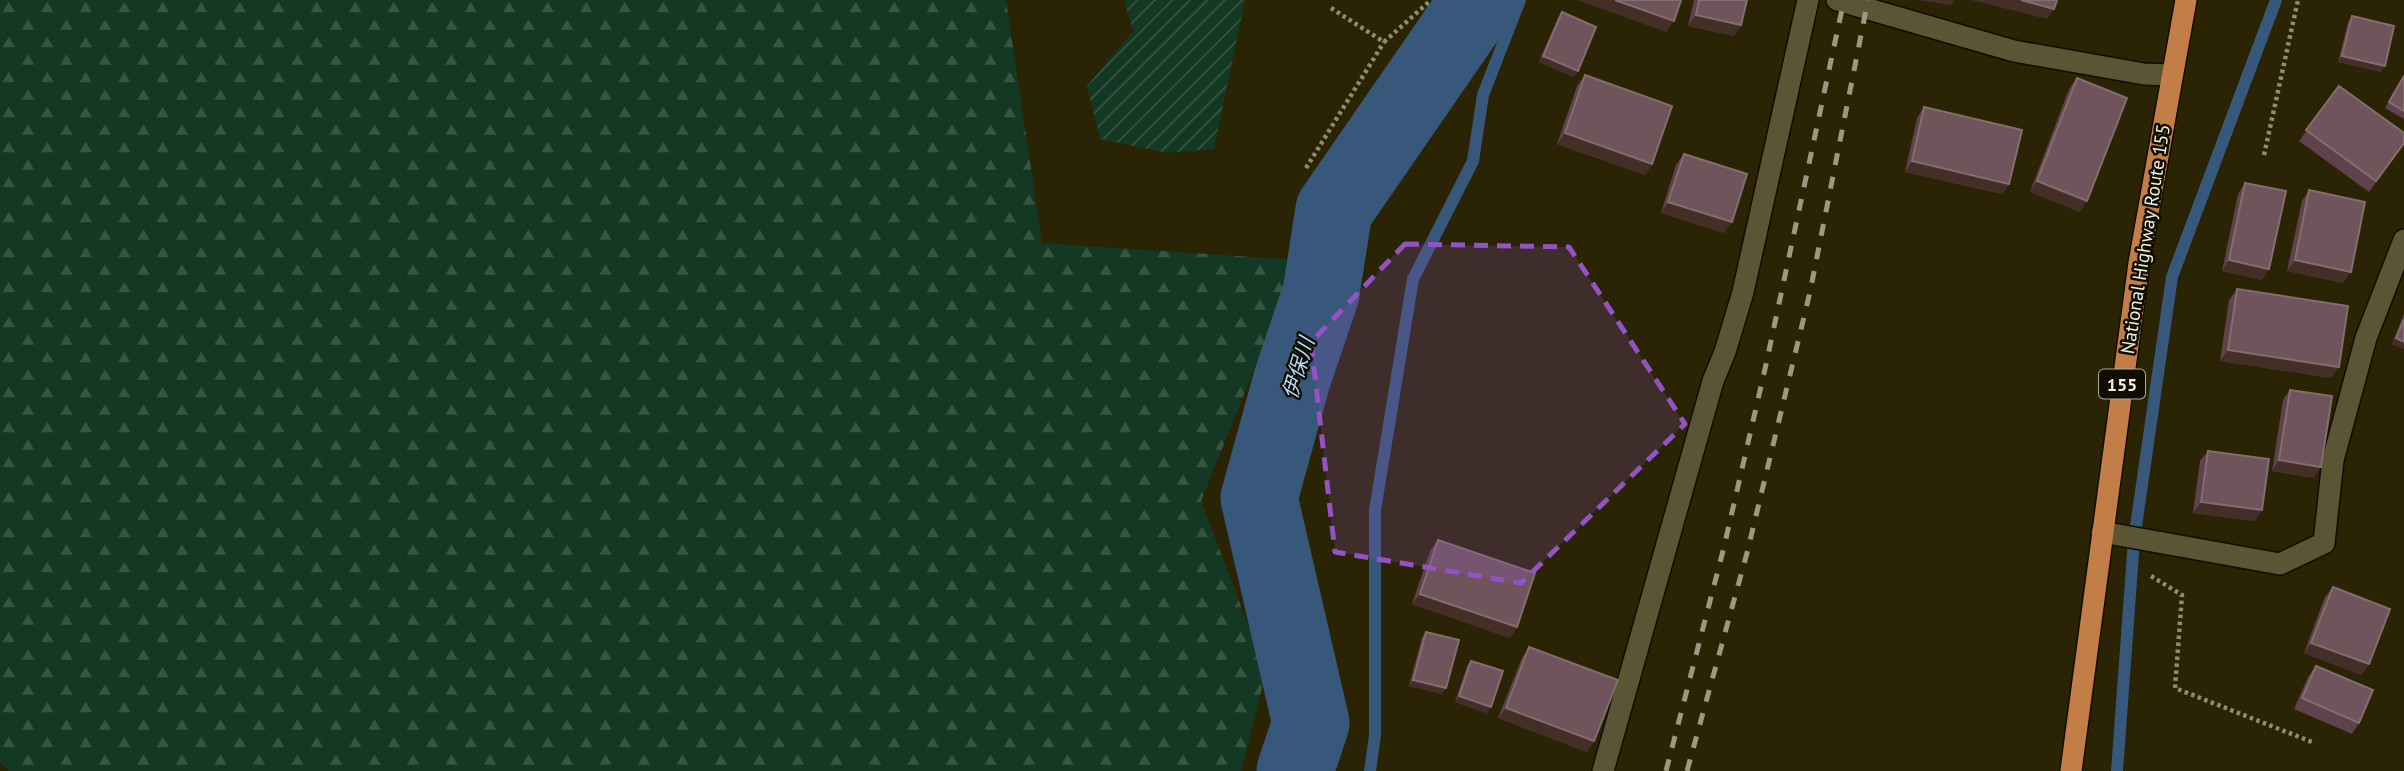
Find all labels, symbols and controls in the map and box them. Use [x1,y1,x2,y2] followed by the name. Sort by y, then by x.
[2115,122,2175,356] street label: National Highway Route 155
[1276,332,1321,402] water label: 伊保川
[2099,370,2145,398] road number: 155

